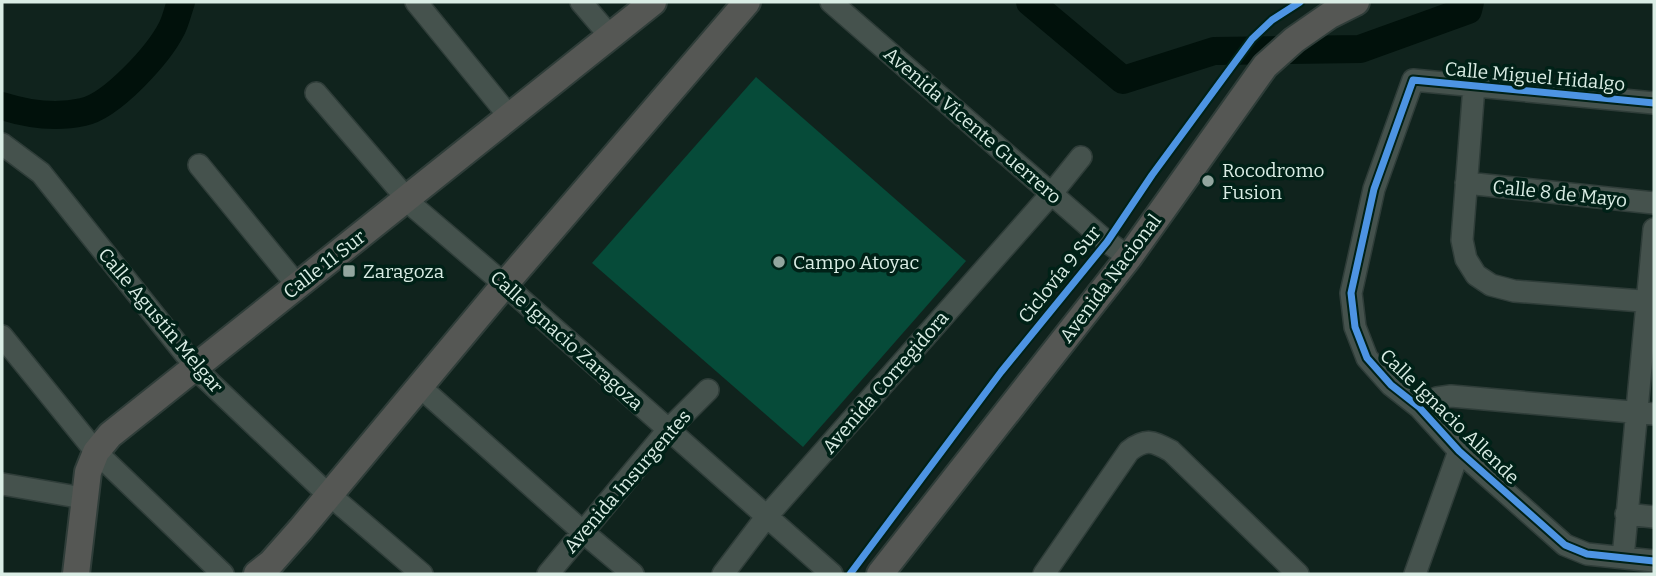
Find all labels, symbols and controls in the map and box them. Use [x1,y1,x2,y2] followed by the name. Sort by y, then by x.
[879,42,1066,209] street label: Avenida Vicente Guerrero
[1444,57,1626,96] street label: Calle Miguel Hidalgo
[1222,159,1325,204] place label: Rocodromo Fusion
[1200,173,1216,189] marker: Rocodromo Fusion
[1492,175,1628,212] street label: Calle 8 de Mayo
[1055,210,1166,347] street label: Avenida Nacional
[1013,221,1106,328] street label: Ciclovía 9 Sur
[279,225,370,304] street label: Calle 11 Sur
[93,243,228,398] street label: Calle Agustín Melgar
[793,251,920,274] place label: Campo Atoyac
[771,254,787,270] marker: Campo Atoyac
[363,260,445,283] place label: Zaragoza
[341,263,357,279] marker: Zaragoza
[486,266,648,415] street label: Calle Ignacio Zaragoza
[817,306,954,458] street label: Avenida Corregidora
[1375,344,1524,489] street label: Calle Ignacio Allende
[559,405,696,558] street label: Avenida Insurgentes

